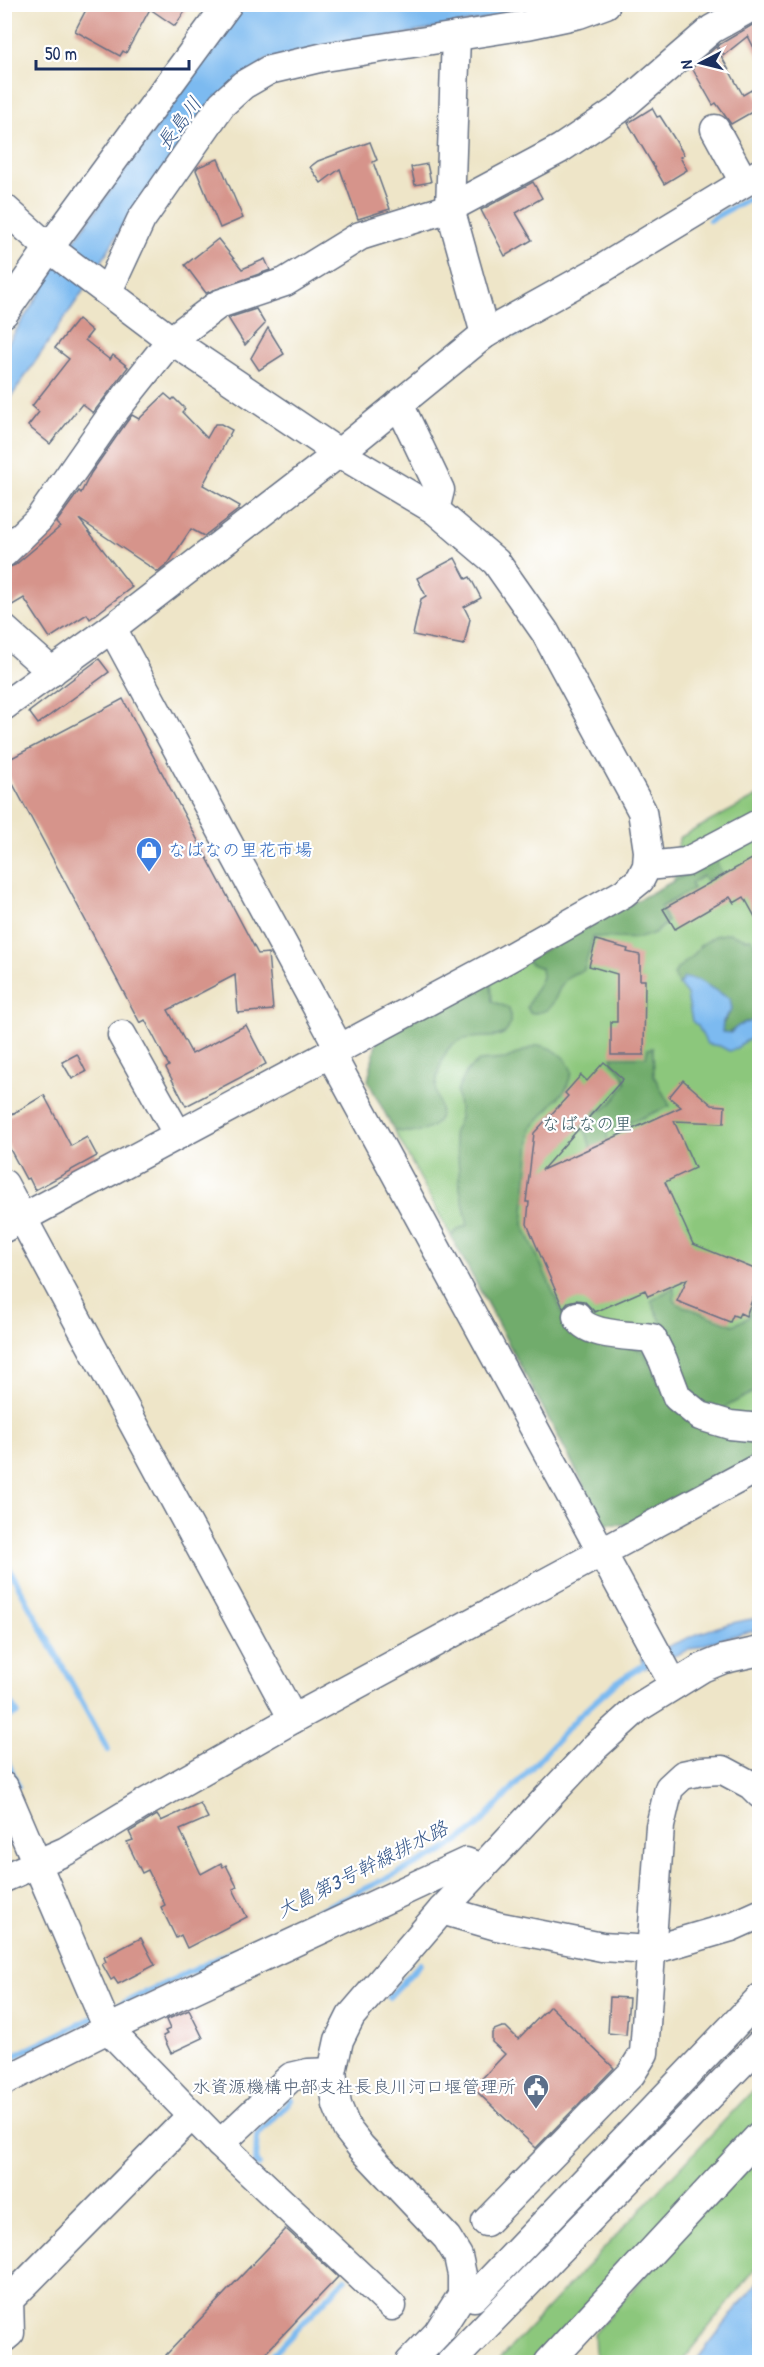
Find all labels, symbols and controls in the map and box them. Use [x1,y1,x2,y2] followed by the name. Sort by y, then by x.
[36,33,189,71] scale bar
[671,33,731,93] north arrow
[45,41,77,66] text: 50 m
[675,59,698,70] text: N
[150,91,207,155] water label: 長島川
[134,835,164,873] shop icon: なばなの里花市場
[168,837,312,862] place label: なばなの里花市場
[542,1111,632,1136] park label: なばなの里
[271,1813,453,1923] water label: 大島第3号幹線排水路
[521,2072,551,2110] public building icon: 水資源機構中部支社長良川河口堰管理所
[192,2074,516,2099] place label: 水資源機構中部支社長良川河口堰管理所

